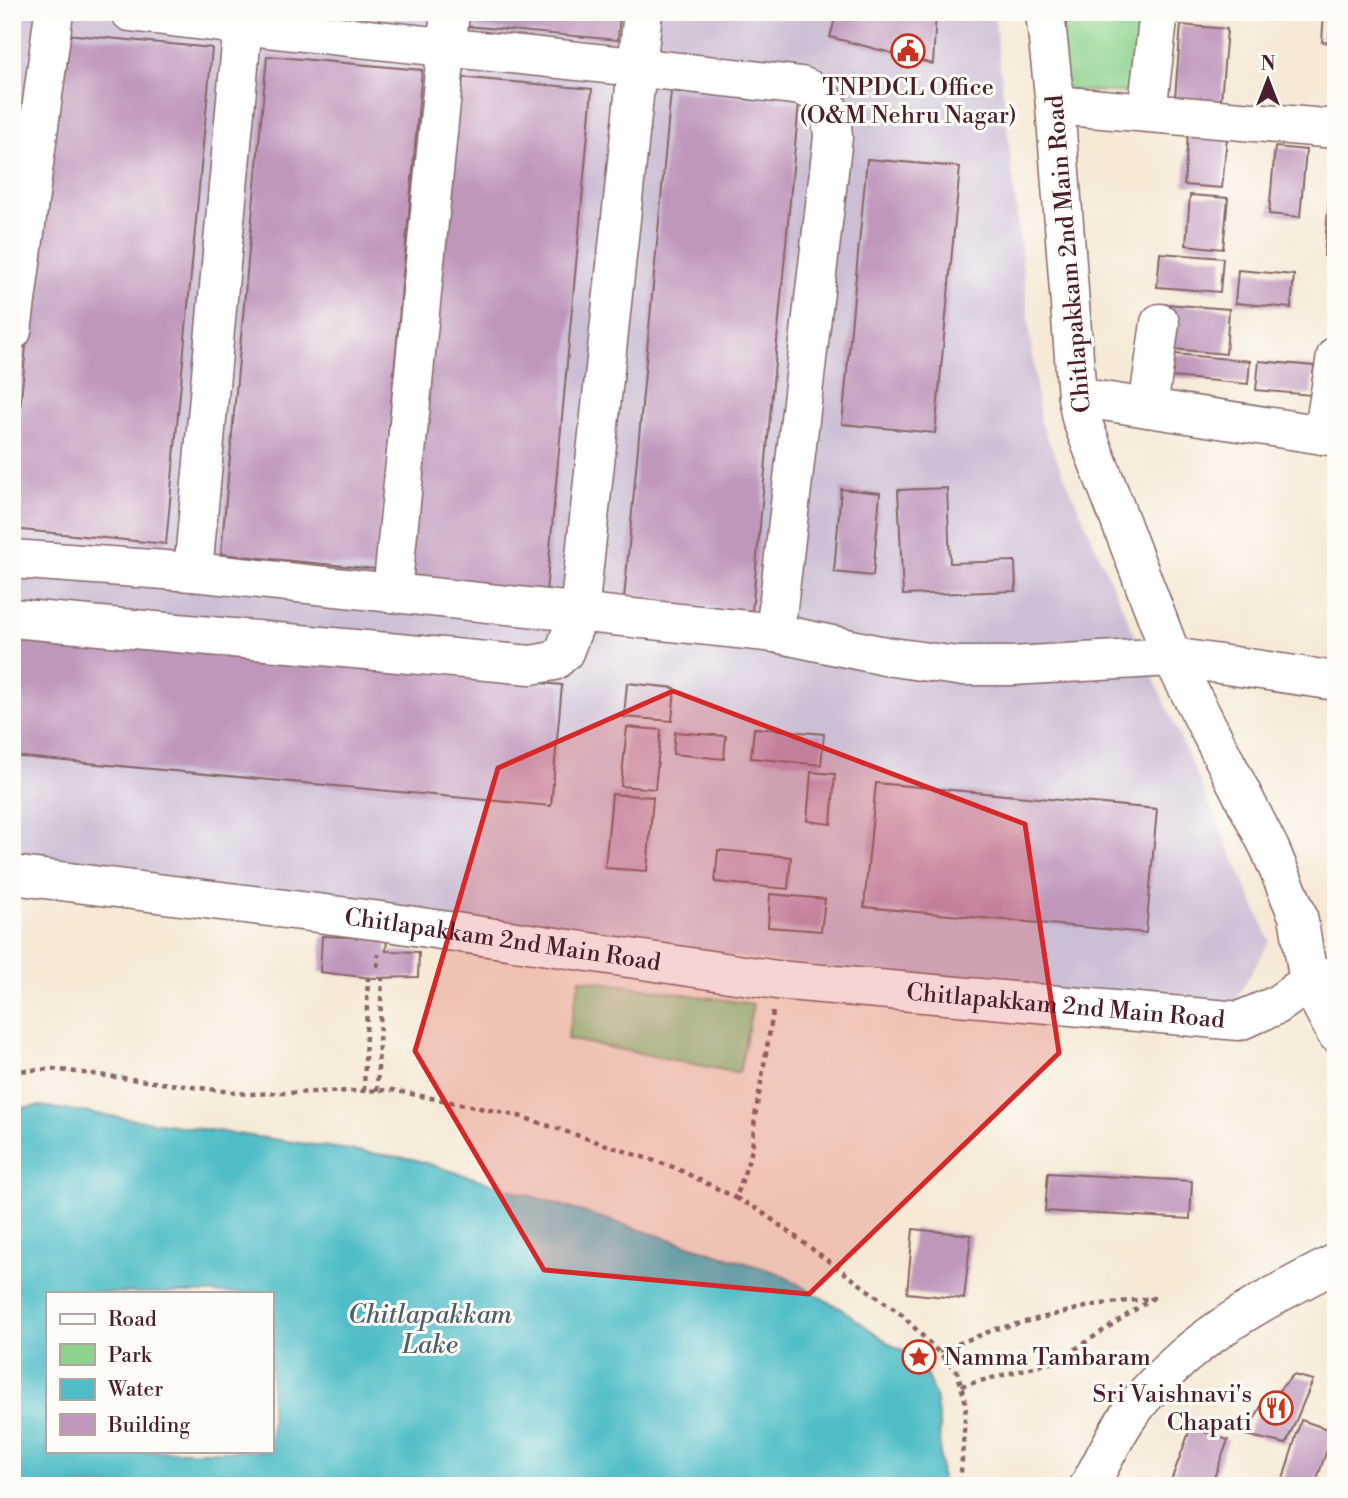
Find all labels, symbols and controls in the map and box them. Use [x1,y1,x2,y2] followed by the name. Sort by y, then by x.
[889,32,927,70] public building icon: TNPDCL Office (O&M Nehru Nagar)
[1232,46,1302,116] north arrow
[1260,52,1276,76] text: N
[799,73,1017,131] place label: TNPDCL Office (O&M Nehru Nagar)
[1040,93,1098,414] street label: Chitlapakkam 2nd Main Road
[343,903,663,979] street label: Chitlapakkam 2nd Main Road
[905,978,1226,1036] street label: Chitlapakkam 2nd Main Road
[46,1292,273,1452] legend
[348,1299,513,1361] water label: Chitlapakkam Lake
[108,1307,157,1333] text: Road
[900,1338,938,1376] place icon: Namma Tambaram
[108,1343,153,1369] text: Park
[944,1343,1151,1373] place label: Namma Tambaram
[107,1377,163,1403] text: Water
[1092,1380,1252,1438] place label: Sri Vaishnavi's Chapati
[1257,1389,1295,1427] restaurant icon: Sri Vaishnavi's Chapati
[107,1413,190,1439] text: Building

